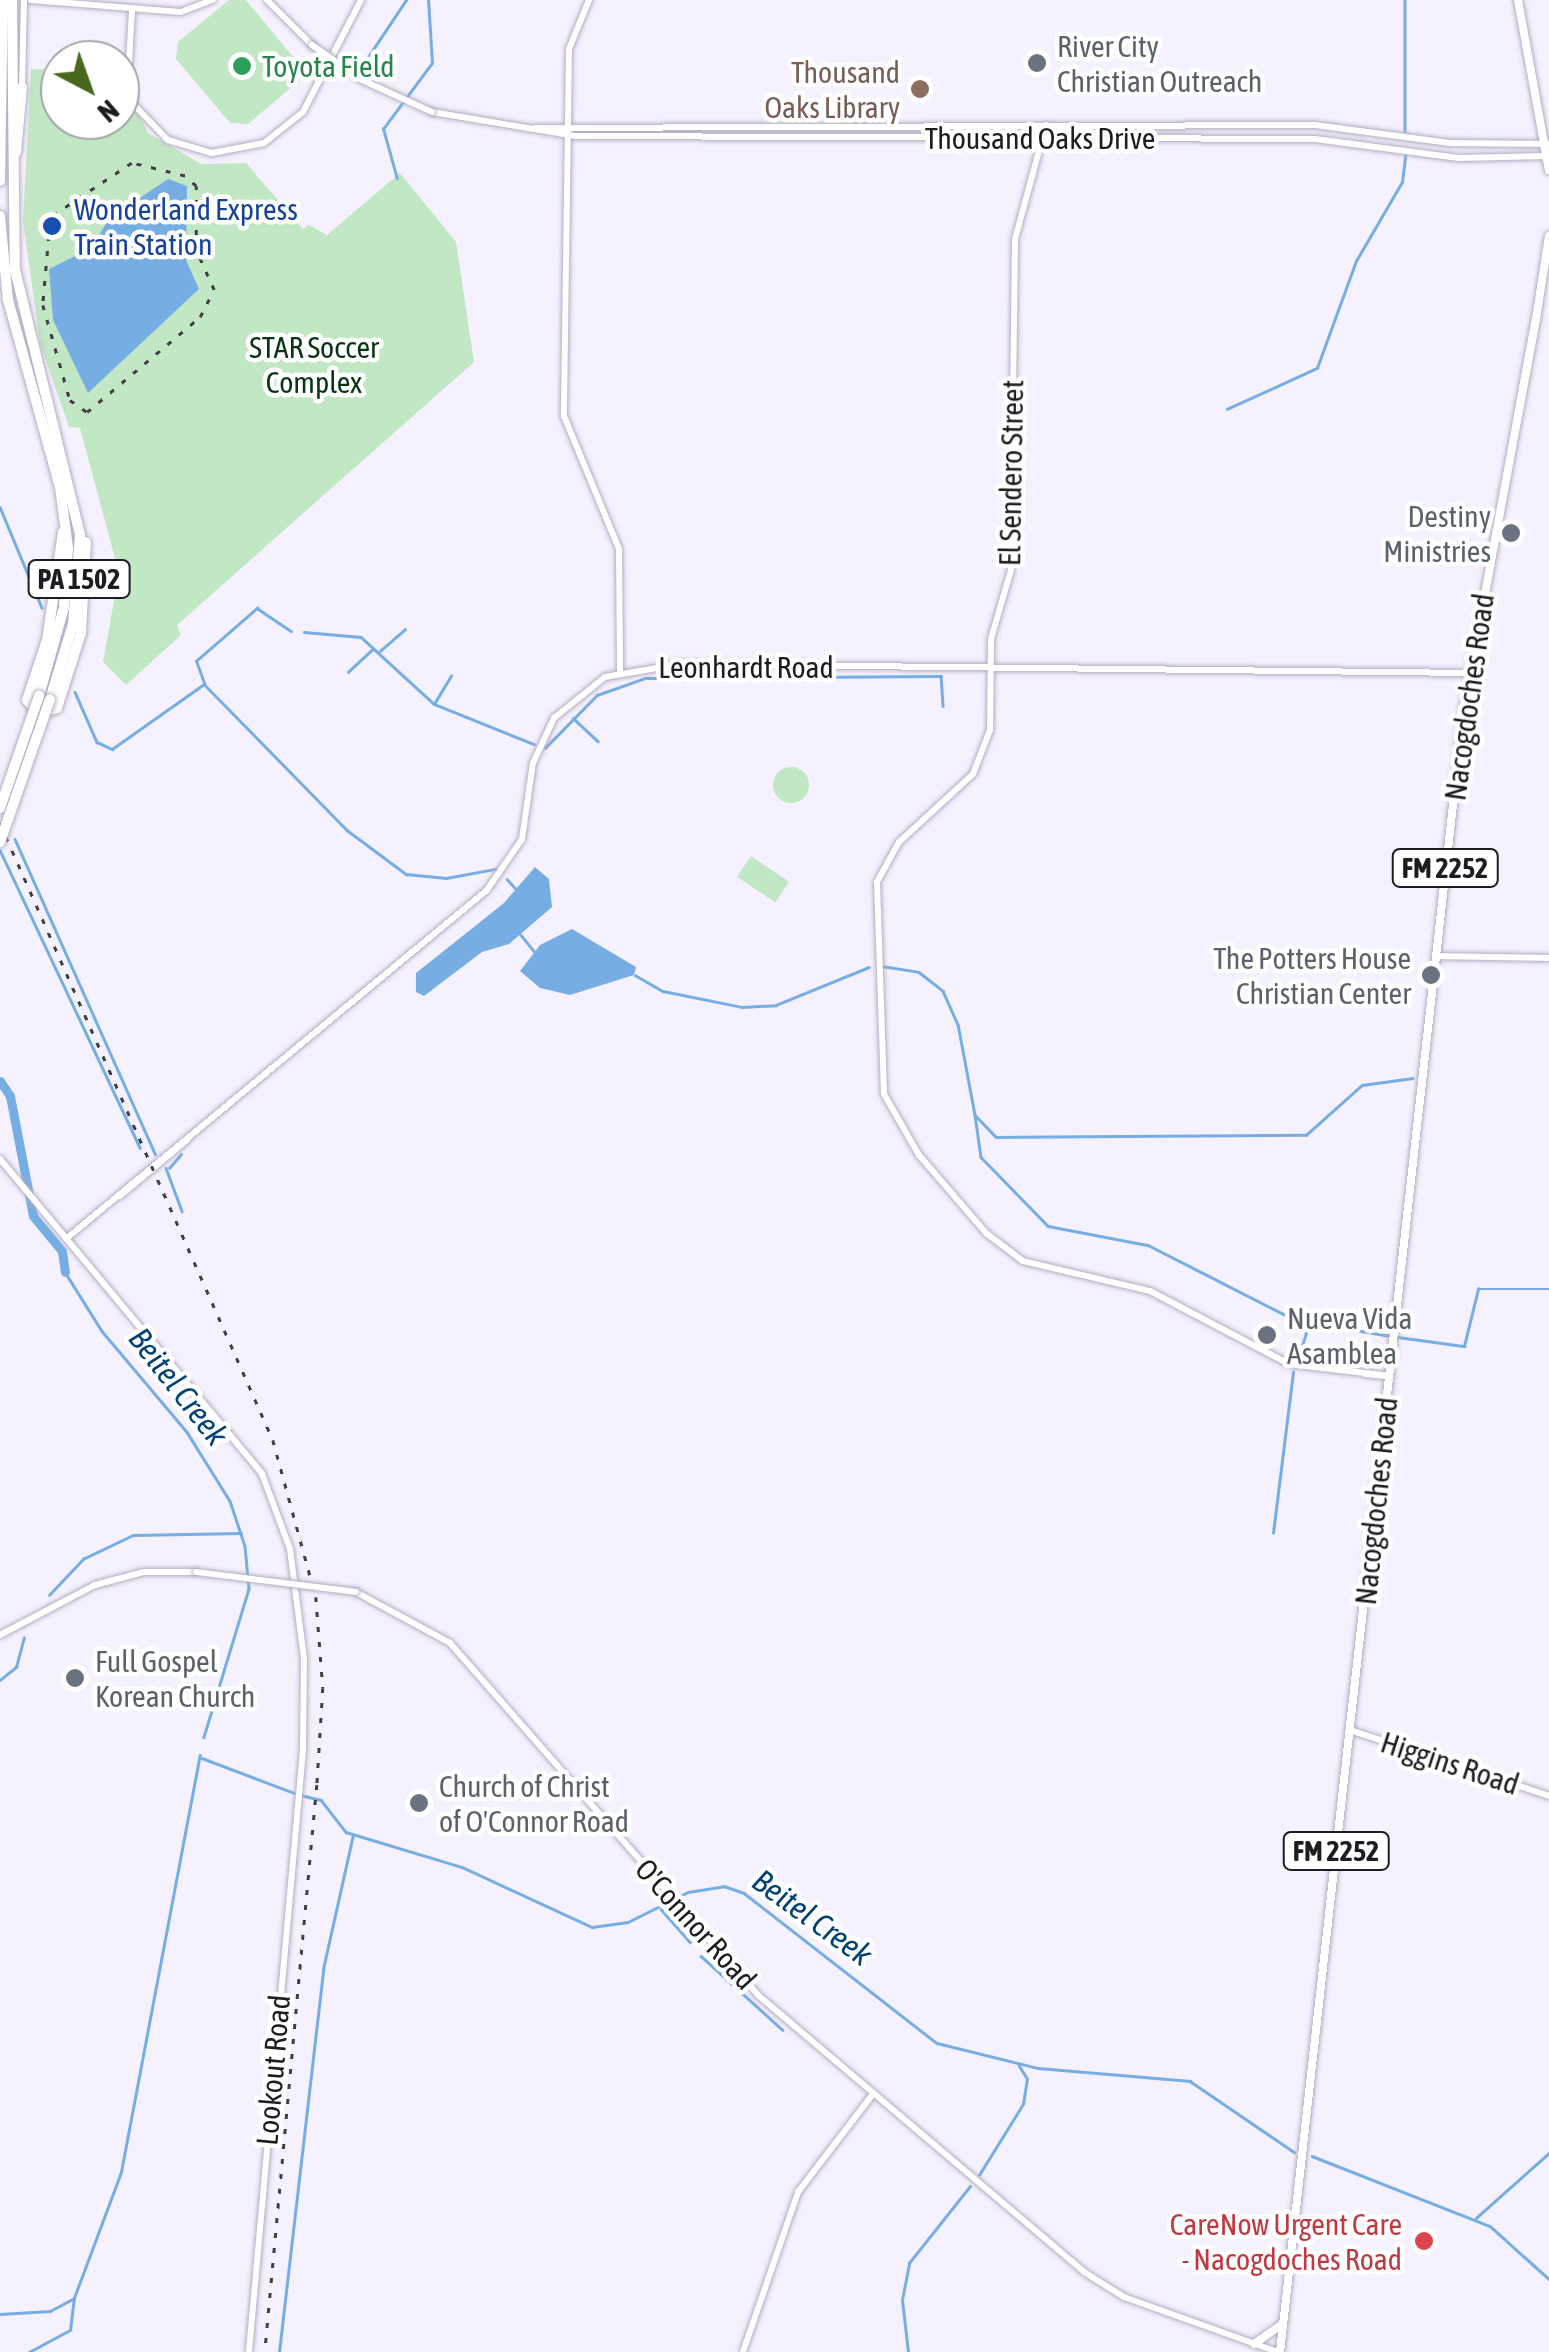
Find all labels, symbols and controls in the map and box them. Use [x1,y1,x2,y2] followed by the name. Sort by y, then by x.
[1057,28,1262,98] place label: River City Christian Outreach
[40,40,140,140] north arrow
[262,48,395,84] place label: Toyota Field
[1026,52,1048,74] marker: River City Christian Outreach
[764,54,900,124] place label: Thousand Oaks Library
[231,55,253,77] marker: Toyota Field
[909,78,931,100] marker: Thousand Oaks Library
[92,94,125,129] text: N
[925,120,1155,156] street label: Thousand Oaks Drive
[74,191,298,262] place label: Wonderland Express Train Station
[39,213,65,239] marker: Wonderland Express Train Station
[249,329,379,400] park label: STAR Soccer Complex
[991,380,1031,566] street label: El Sendero Street
[1383,498,1491,568] place label: Destiny Ministries
[1500,522,1522,544] marker: Destiny Ministries
[27,556,132,602] road number: PA 1502
[1437,591,1501,803] street label: Nacogdoches Road
[658,649,834,685] street label: Leonhardt Road
[1390,845,1500,891] road number: FM 2252
[1213,940,1411,1010] place label: The Potters House Christian Center
[1420,964,1442,986] marker: The Potters House Christian Center
[1287,1300,1412,1370] place label: Nueva Vida Asamblea
[120,1321,236,1453] water label: Beitel Creek
[1256,1324,1278,1346] marker: Nueva Vida Asamblea
[1347,1395,1405,1607] street label: Nacogdoches Road
[95,1643,255,1714] place label: Full Gospel Korean Church
[64,1667,86,1689] marker: Full Gospel Korean Church
[1376,1724,1524,1802] street label: Higgins Road
[439,1768,629,1838] place label: Church of Christ of O'Connor Road
[408,1792,430,1814] marker: Church of Christ of O'Connor Road
[1281,1828,1391,1874] road number: FM 2252
[628,1851,764,1997] street label: O'Connor Road
[745,1862,879,1974] water label: Beitel Creek
[248,1993,298,2147] street label: Lookout Road
[1170,2206,1402,2276] place label: CareNow Urgent Care - Nacogdoches Road
[1411,2228,1437,2254] marker: CareNow Urgent Care - Nacogdoches Road

